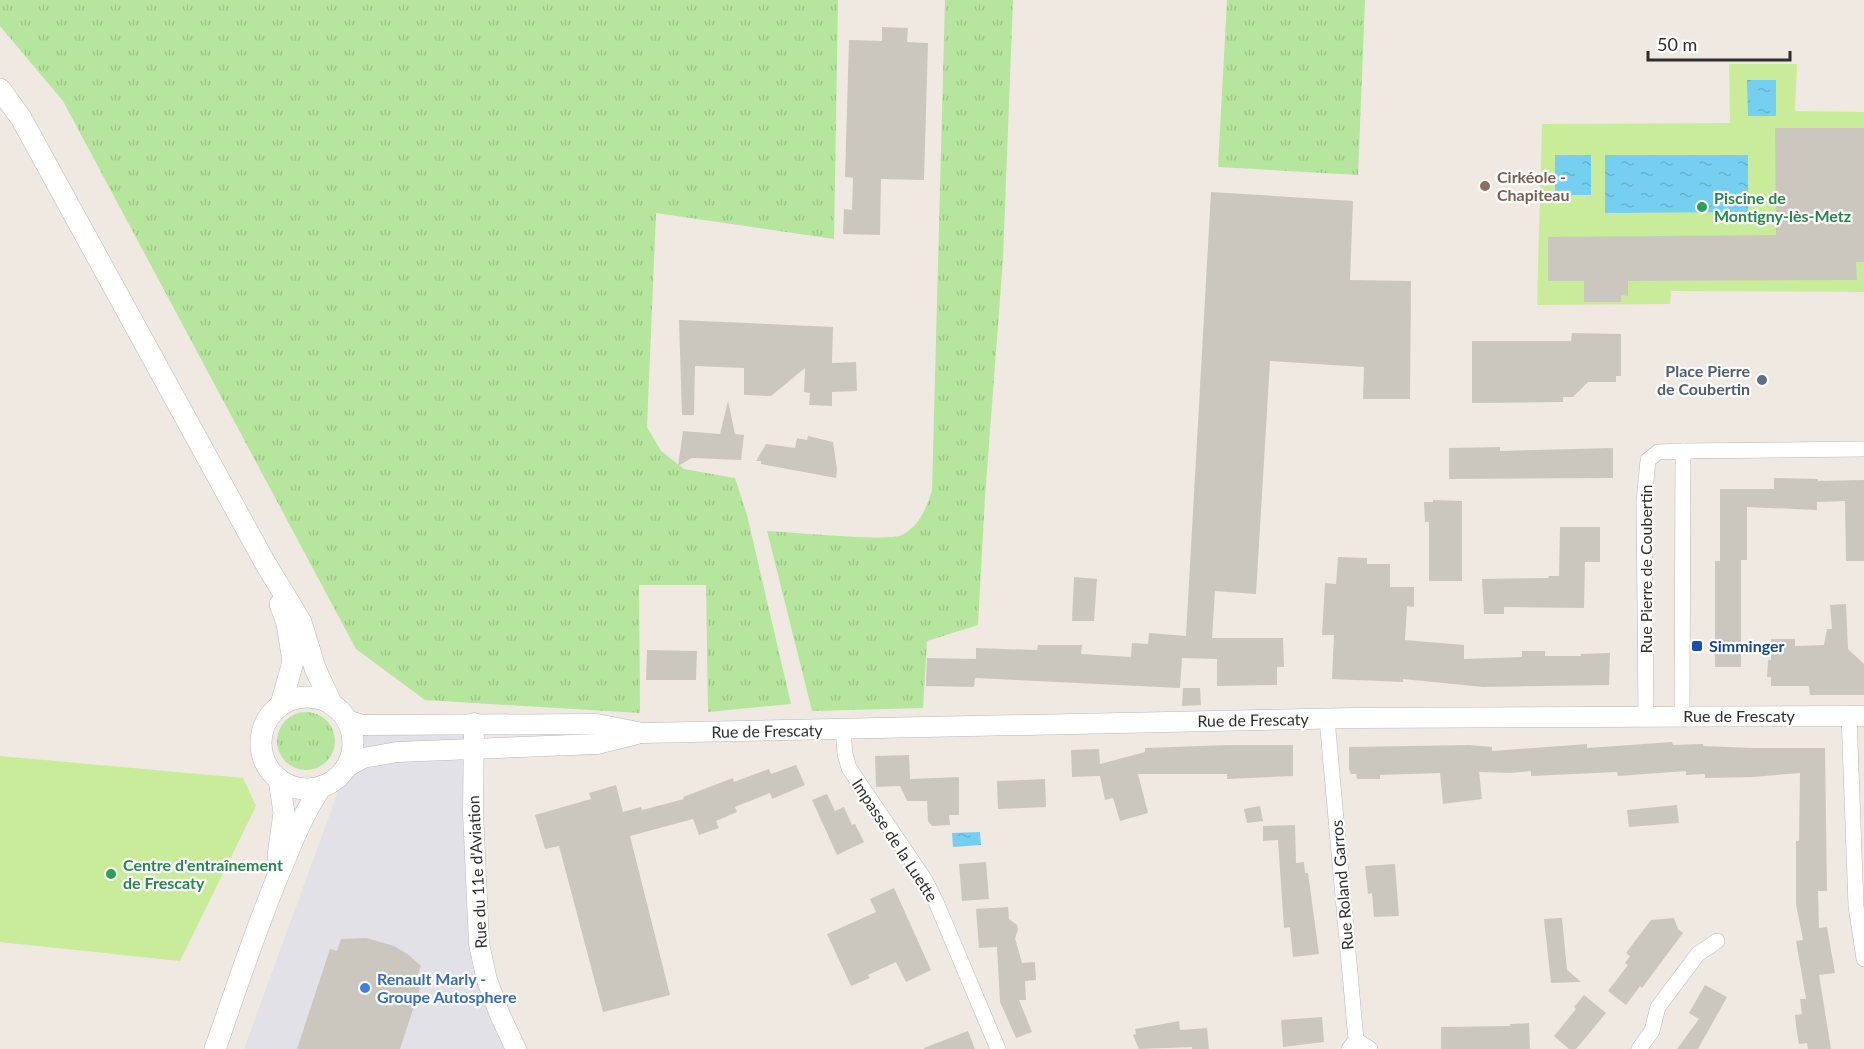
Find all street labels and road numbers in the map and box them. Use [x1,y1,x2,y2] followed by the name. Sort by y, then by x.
[1636,485,1655,653] street label: Rue Pierre de Coubertin
[1683,706,1795,725] street label: Rue de Frescaty
[1197,709,1310,730] street label: Rue de Frescaty
[711,720,824,741] street label: Rue de Frescaty
[849,775,942,905] street label: Impasse de la Luette
[463,795,490,949] street label: Rue du 11e d'Aviation
[1326,819,1357,951] street label: Rue Roland Garros

